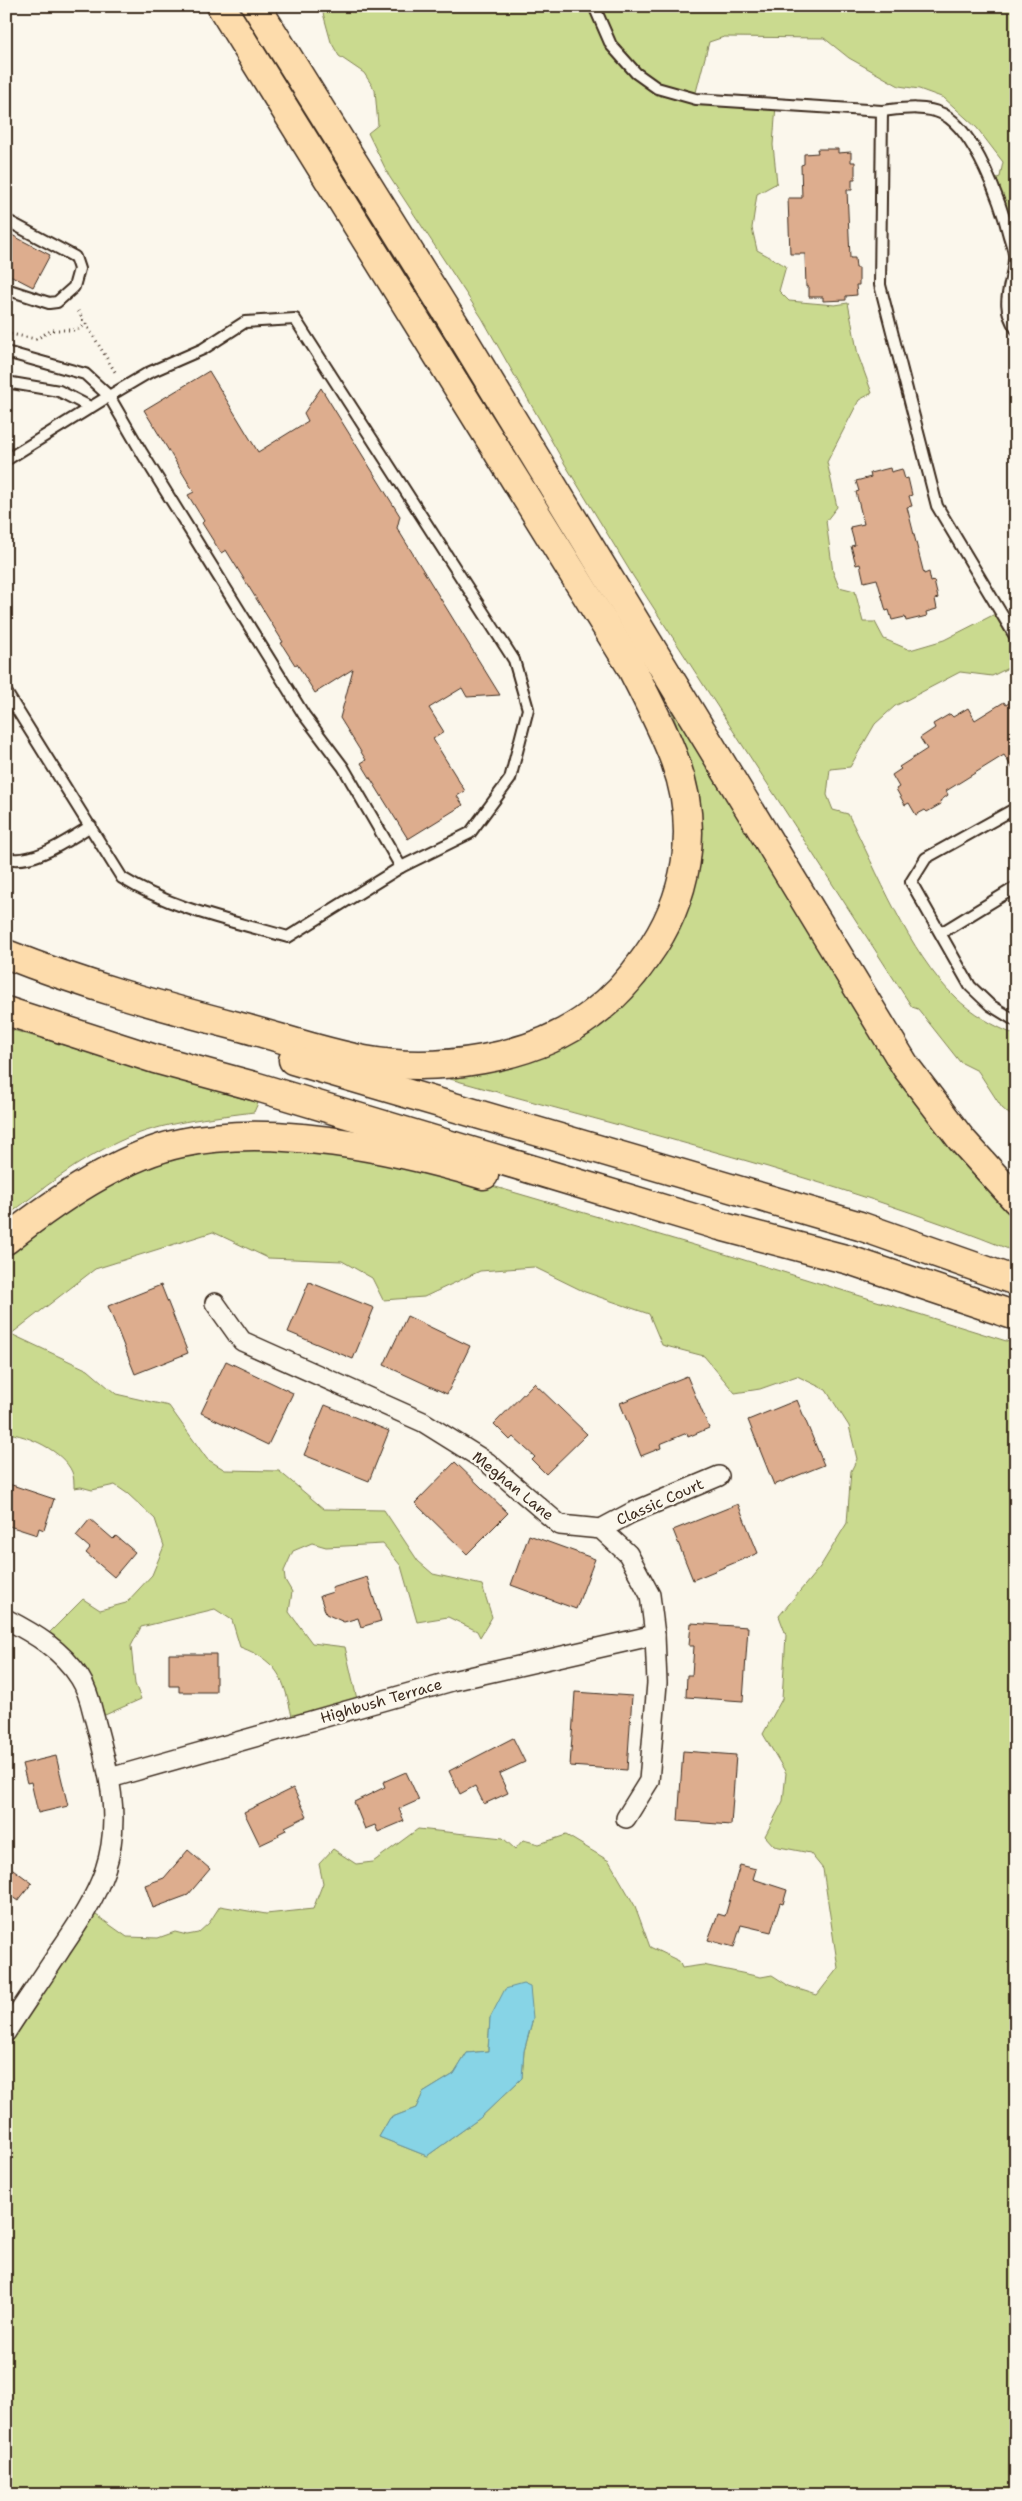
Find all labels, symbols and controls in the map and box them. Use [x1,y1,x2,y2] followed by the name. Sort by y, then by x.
[468,1447,558,1525] street label: Meghan Lane
[613,1474,707,1530] street label: Classic Court
[318,1674,444,1728] street label: Highbush Terrace

